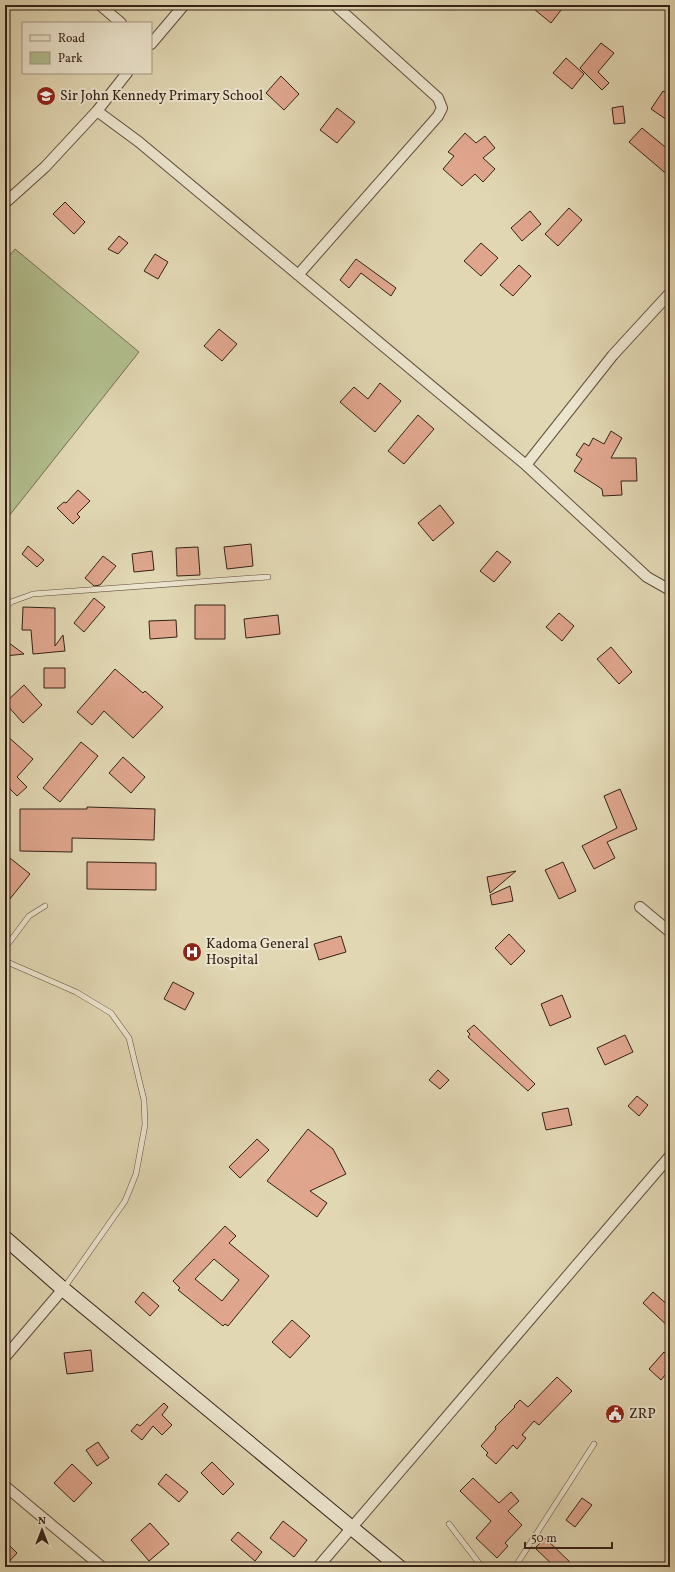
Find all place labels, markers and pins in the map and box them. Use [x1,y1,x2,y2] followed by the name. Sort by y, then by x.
[35,85,57,107] school or university icon: Sir John Kennedy Primary School
[60,87,263,106] place label: Sir John Kennedy Primary School
[206,935,309,970] place label: Kadoma General Hospital
[181,941,203,963] hospital icon: Kadoma General Hospital
[604,1403,626,1425] public building icon: ZRP
[629,1405,656,1424] place label: ZRP

